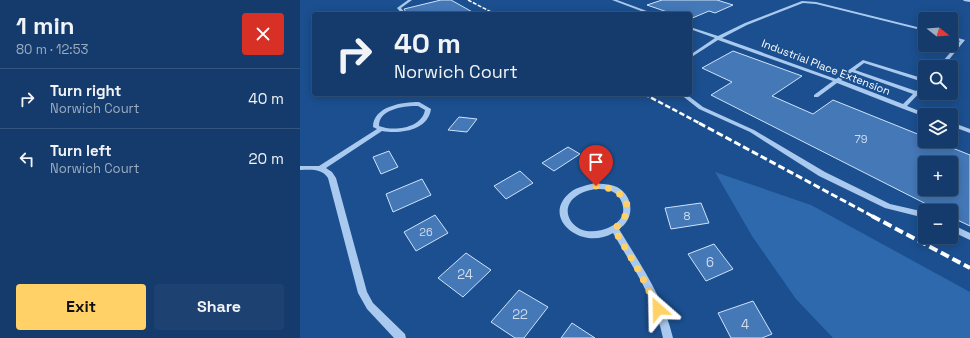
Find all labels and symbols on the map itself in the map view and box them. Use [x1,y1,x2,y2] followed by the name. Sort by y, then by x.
[918,12,958,52] north arrow
[760,36,892,98] street label: Industrial Place Extension
[855,132,868,146] house number: 79
[579,145,613,186] pin
[684,209,691,223] house number: 8
[419,225,433,239] house number: 26
[706,254,714,271] house number: 6
[457,266,473,283] house number: 24
[637,288,679,330] position arrow
[512,306,528,323] house number: 22
[741,316,749,333] house number: 4

